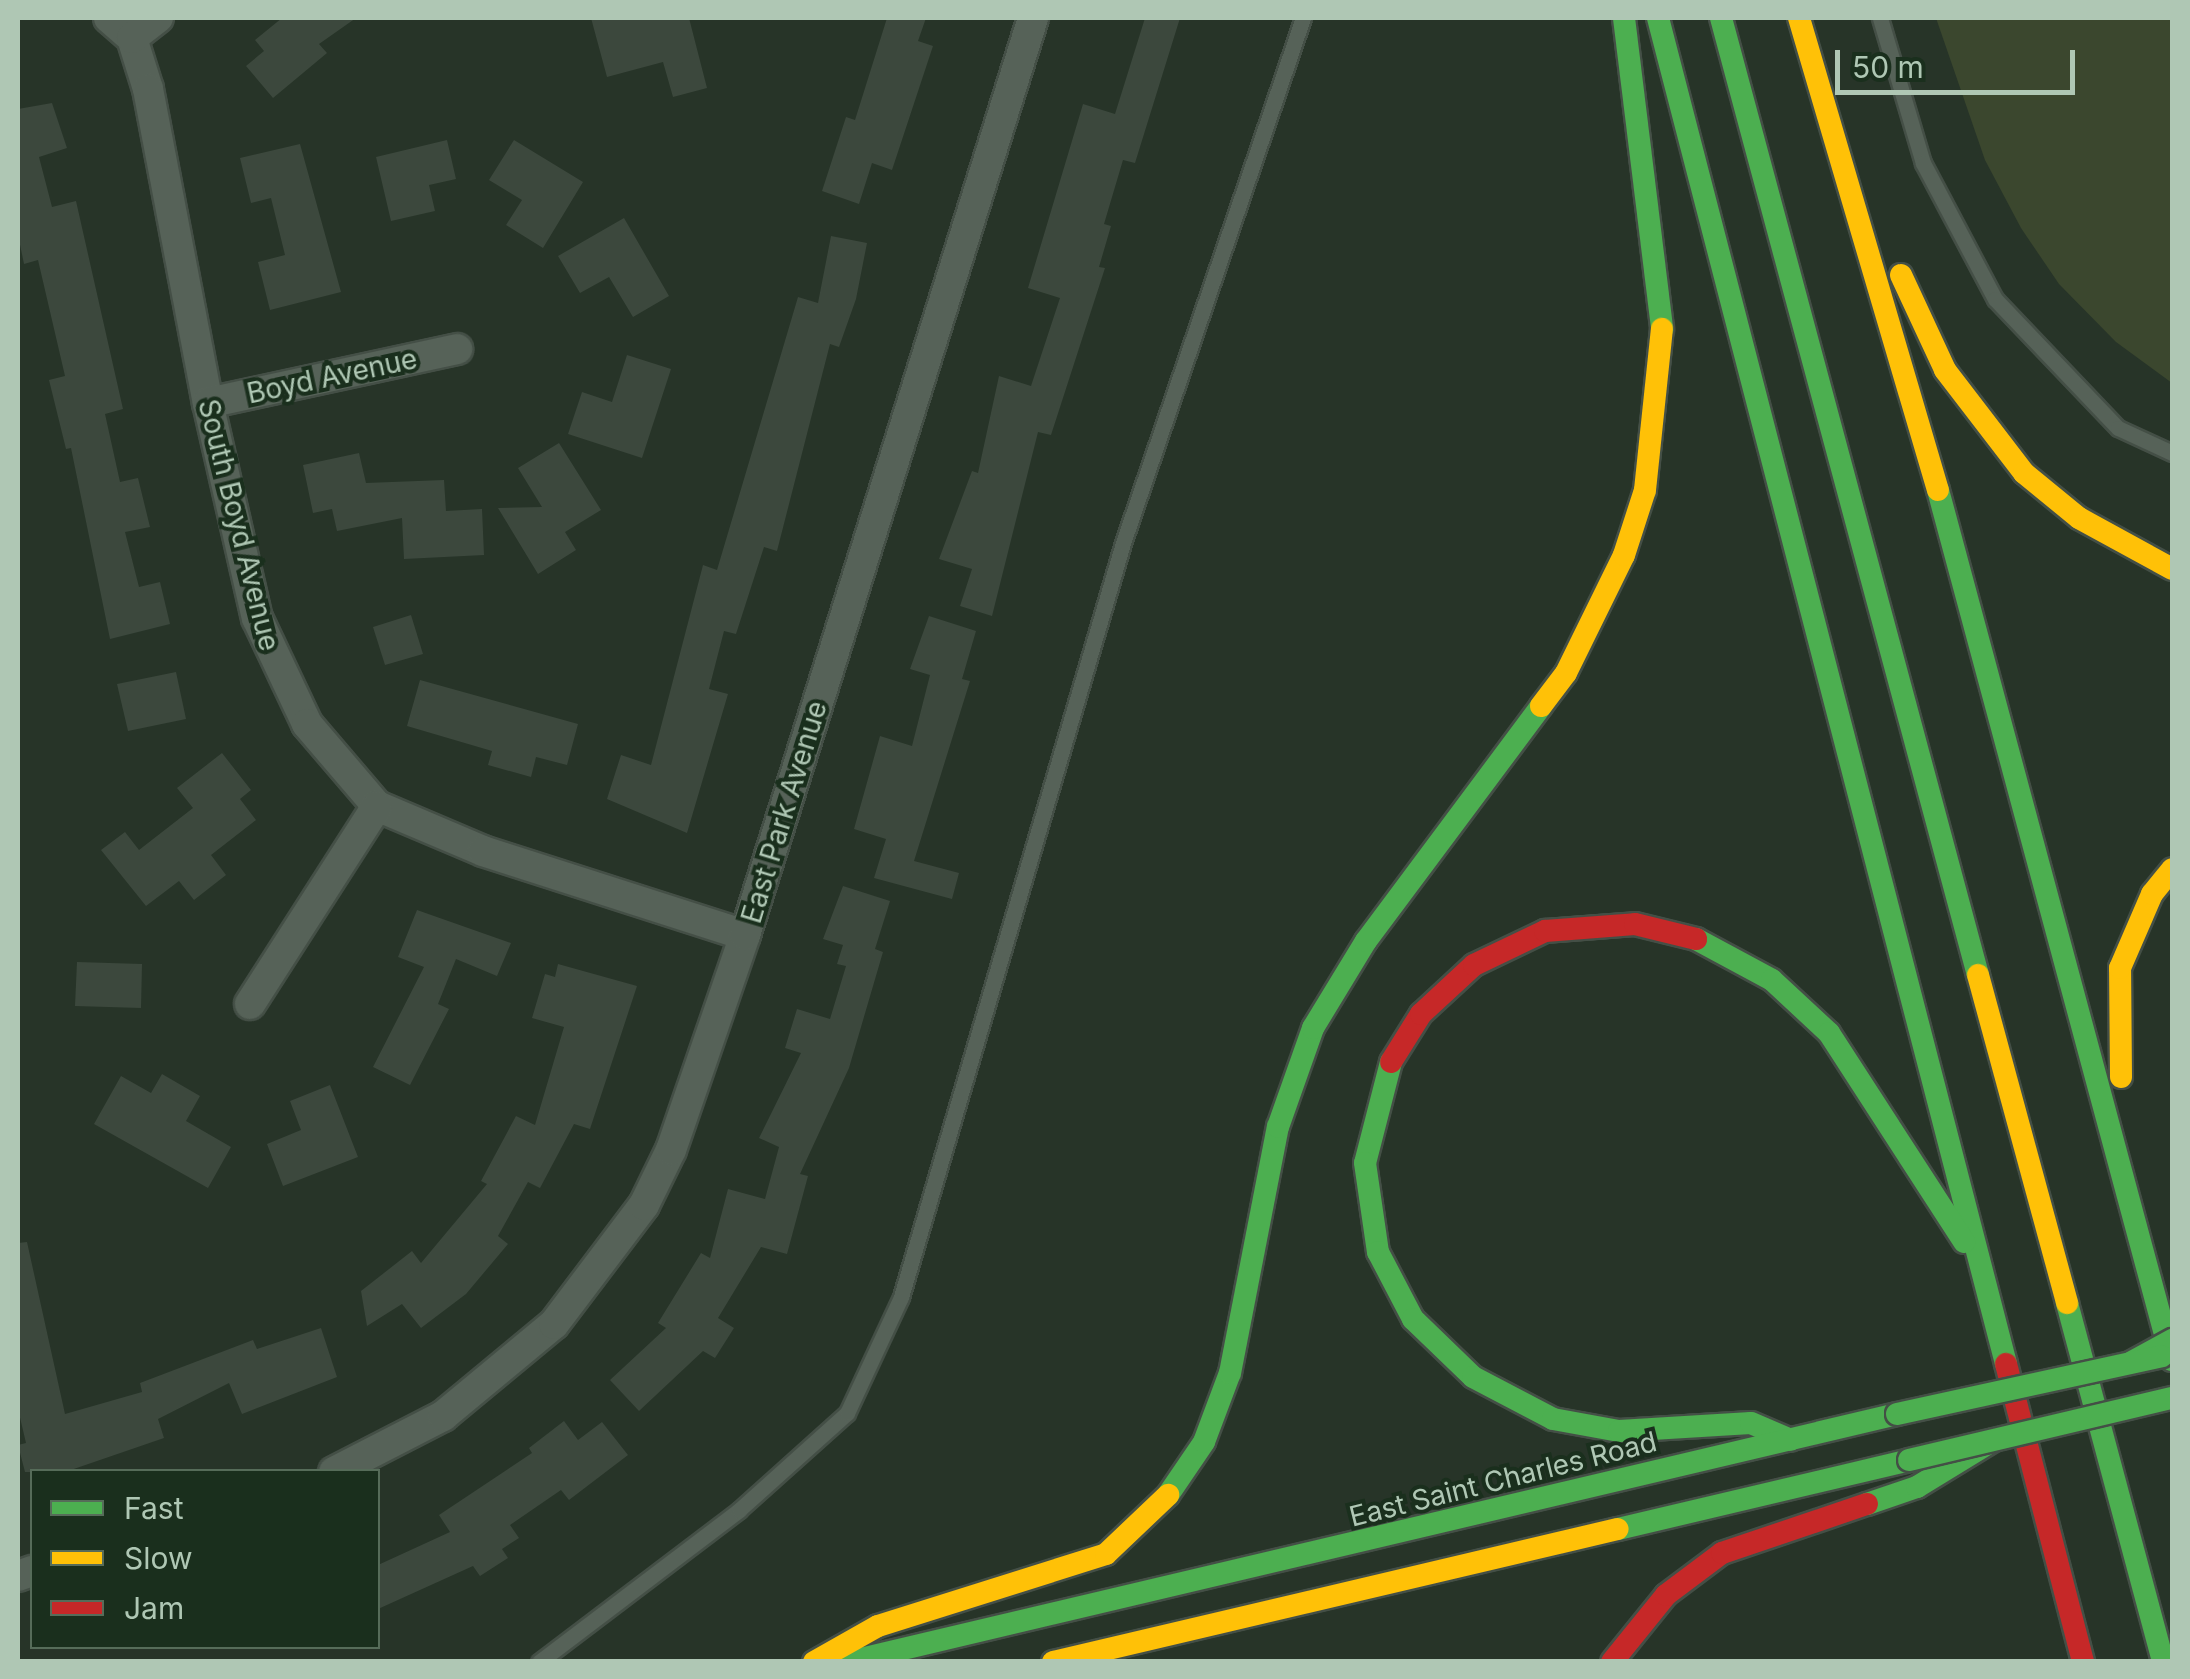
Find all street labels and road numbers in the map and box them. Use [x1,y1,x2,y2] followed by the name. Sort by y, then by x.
[244,342,420,410] street label: Boyd Avenue
[191,396,287,654] street label: South Boyd Avenue
[734,697,834,927] street label: East Park Avenue
[1346,1425,1660,1533] street label: East Saint Charles Road

